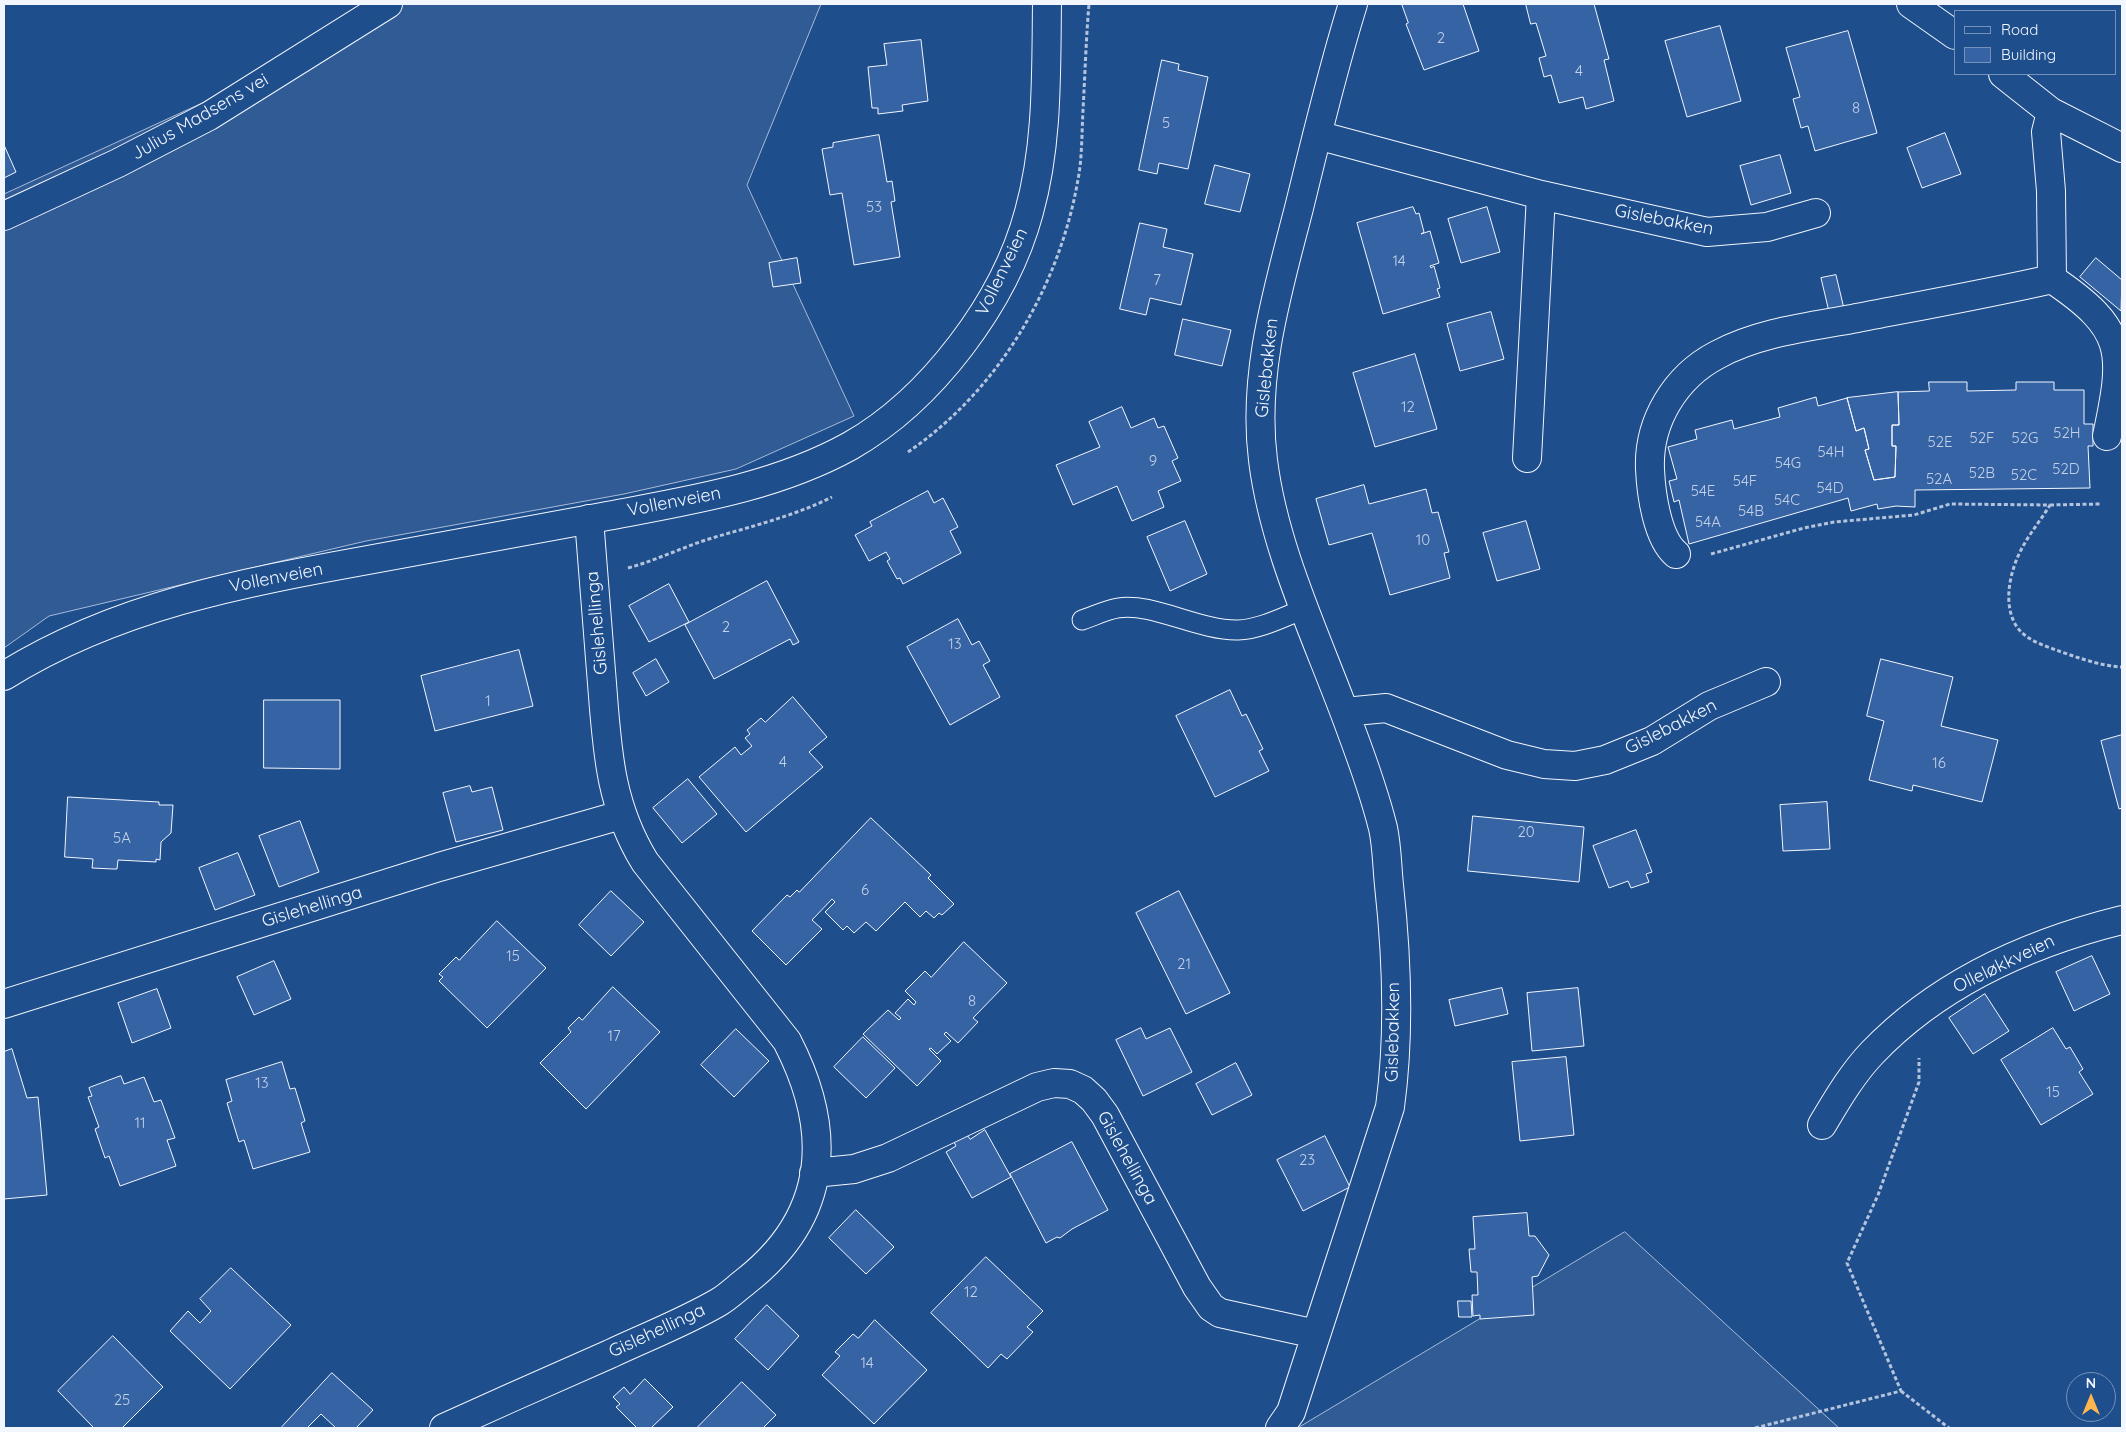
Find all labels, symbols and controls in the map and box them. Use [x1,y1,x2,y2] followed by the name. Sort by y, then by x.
[1954,10,2116,75] legend
[2001,20,2038,39] text: Road
[1437,29,1445,47] house number: 2
[2001,45,2056,64] text: Building
[1575,62,1583,80] house number: 4
[128,69,272,165] street label: Julius Madsens vei
[1852,99,1860,117] house number: 8
[1162,114,1170,132] house number: 5
[866,198,882,216] house number: 53
[1613,200,1715,240] street label: Gislebakken
[971,225,1033,319] street label: Vollenveien
[1392,252,1406,270] house number: 14
[1153,271,1161,289] house number: 7
[1251,317,1283,419] street label: Gislebakken
[1401,398,1415,416] house number: 12
[2053,424,2081,442] house number: 52H
[1970,429,1994,447] house number: 52F
[2012,429,2038,447] house number: 52G
[1927,433,1953,451] house number: 52E
[1818,443,1844,461] house number: 54H
[1149,452,1157,470] house number: 9
[1775,454,1801,472] house number: 54G
[2052,460,2080,478] house number: 52D
[1969,464,1995,482] house number: 52B
[2011,466,2037,484] house number: 52C
[1926,470,1952,488] house number: 52A
[1733,472,1757,490] house number: 54F
[1817,479,1843,497] house number: 54D
[625,482,723,522] street label: Vollenveien
[1691,482,1715,500] house number: 54E
[1774,491,1800,509] house number: 54C
[1738,502,1764,520] house number: 54B
[1695,513,1721,531] house number: 54A
[1416,531,1430,549] house number: 10
[227,558,325,598] street label: Vollenveien
[582,570,612,676] street label: Gislehellinga
[722,618,730,636] house number: 2
[948,635,962,653] house number: 13
[485,692,491,710] house number: 1
[1622,695,1720,759] street label: Gislebakken
[779,753,787,771] house number: 4
[1932,754,1946,772] house number: 16
[1517,823,1535,841] house number: 20
[113,829,131,847] house number: 5A
[259,881,365,933] street label: Gislehellinga
[861,881,869,899] house number: 6
[1950,930,2058,998] street label: Olleløkkveien
[506,947,520,965] house number: 15
[1177,955,1191,973] house number: 21
[1381,982,1405,1082] street label: Gislebakken
[968,992,976,1010] house number: 8
[607,1027,621,1045] house number: 17
[255,1074,269,1092] house number: 13
[2046,1083,2060,1101] house number: 15
[1092,1107,1162,1209] street label: Gislehellinga
[134,1114,146,1132] house number: 11
[1299,1151,1315,1169] house number: 23
[964,1283,978,1301] house number: 12
[605,1299,709,1363] street label: Gislehellinga
[860,1354,874,1372] house number: 14
[2066,1372,2116,1422] north arrow
[2086,1374,2096,1392] text: N
[114,1391,130,1409] house number: 25

